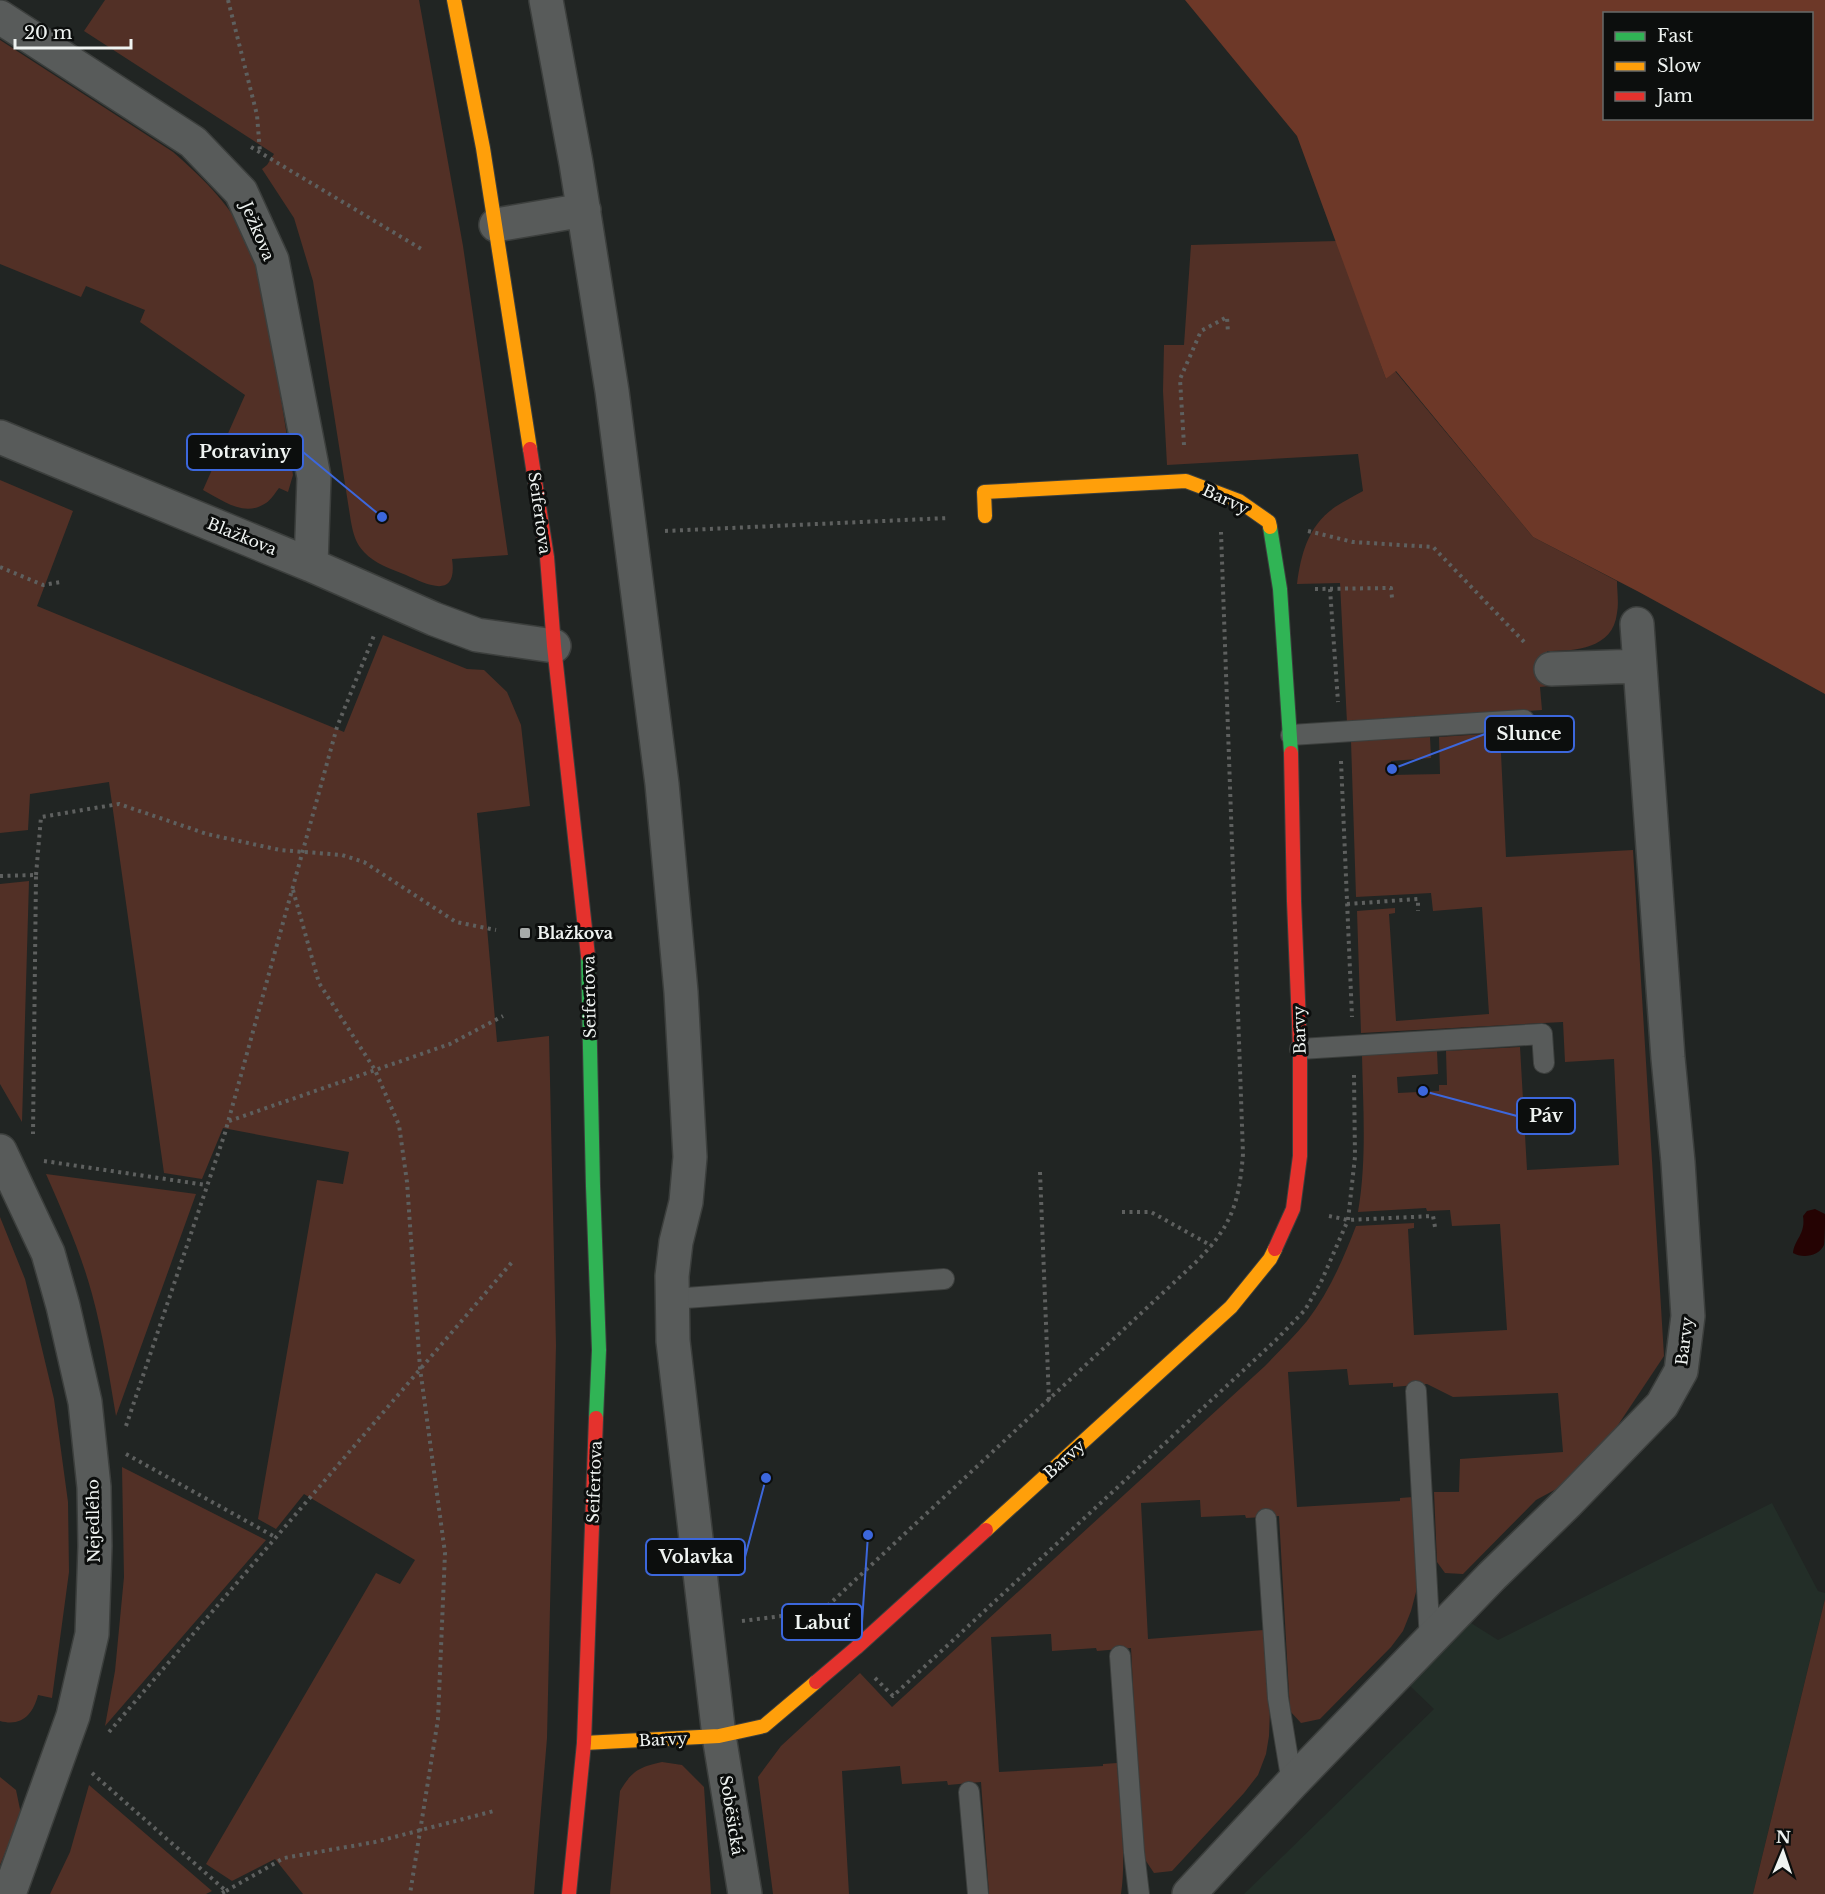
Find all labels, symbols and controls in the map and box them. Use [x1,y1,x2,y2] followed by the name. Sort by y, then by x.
[15,12,130,50] scale bar
[1603,12,1813,120] legend
[24,22,72,44] text: 20 m
[1657,25,1694,47] text: Fast
[1657,55,1702,77] text: Slow
[1655,85,1693,107] text: Jam
[236,197,279,264] street label: Ježkova
[187,434,303,470] callout: Potraviny
[199,441,291,463] text: Potraviny
[524,471,556,556] street label: Seifertova
[1200,480,1253,519] street label: Barvy
[204,513,280,559] street label: Blažkova
[1485,716,1574,752] callout: Slunce
[1497,723,1561,745] text: Slunce
[537,923,613,943] place label: Blažkova
[518,926,532,940] marker: Blažkova
[578,955,600,1039] street label: Seifertova
[1288,1005,1310,1055] street label: Barvy
[1517,1098,1575,1134] callout: Páv
[1529,1105,1564,1127] text: Páv
[1671,1315,1697,1366] street label: Barvy
[1039,1435,1089,1483] street label: Barvy
[583,1440,605,1524] street label: Seifertova
[82,1479,104,1563] street label: Nejedlého
[646,1539,745,1575] callout: Volavka
[658,1546,734,1568] text: Volavka
[782,1604,862,1640] callout: Labuť
[794,1612,851,1634] text: Labuť
[638,1728,689,1750] street label: Barvy
[716,1774,748,1856] street label: Soběšická
[1753,1822,1813,1882] north arrow
[1776,1827,1791,1847] text: N

